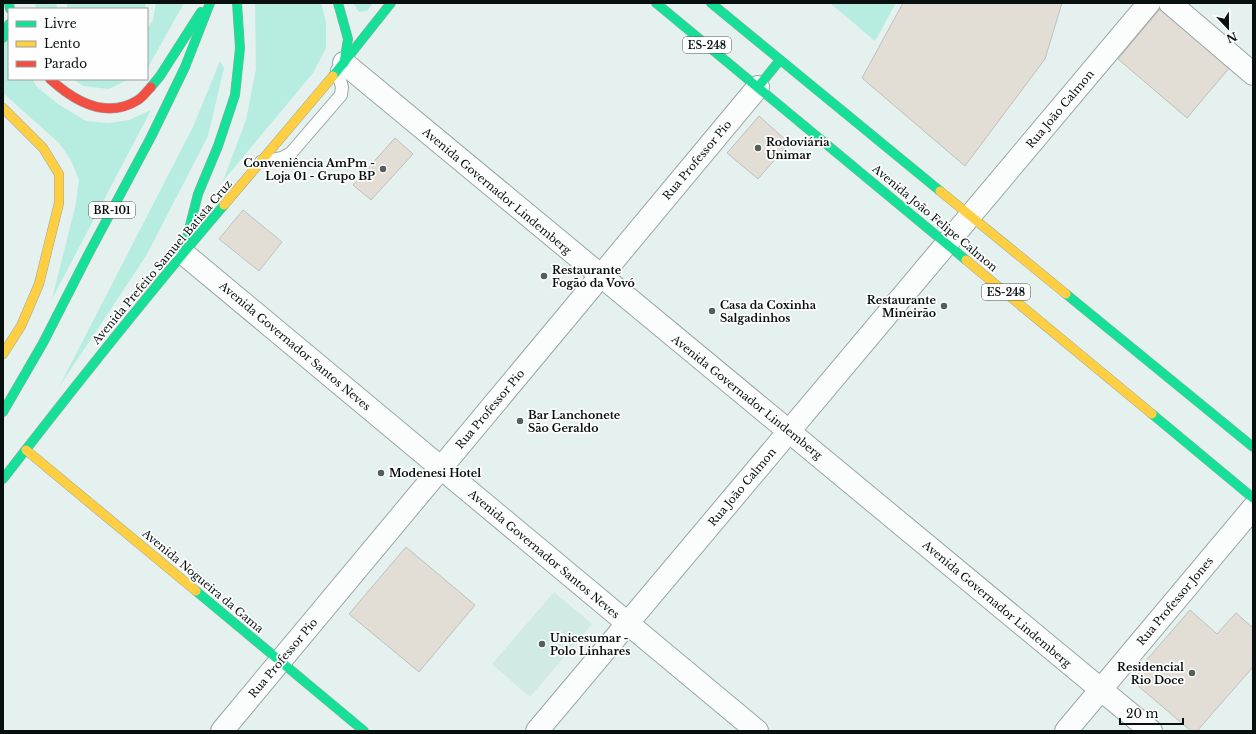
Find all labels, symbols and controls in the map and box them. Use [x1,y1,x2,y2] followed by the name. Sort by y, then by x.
[8,8,148,80] legend
[1208,8,1248,48] north arrow
[44,16,77,31] text: Livre
[1224,29,1239,46] text: N
[44,36,80,51] text: Lento
[683,37,731,53] road number: ES-248
[44,56,87,71] text: Parado
[1023,67,1097,151] street label: Rua João Calmon
[660,117,734,203] street label: Rua Professor Pio
[419,124,574,258] street label: Avenida Governador Lindemberg
[766,135,830,162] place label: Rodoviária Unimar
[753,143,763,153] marker: Rodoviária Unimar
[243,156,375,183] place label: Conveniência AmPm - Loja 01 - Grupo BP
[869,161,1001,275] street label: Avenida João Felipe Calmon
[378,164,388,174] marker: Conveniência AmPm - Loja 01 - Grupo BP
[88,177,235,348] street label: Avenida Prefeito Samuel Batista Cruz
[89,202,135,218] road number: BR-101
[552,263,635,290] place label: Restaurante Fogão da Vovó
[539,271,549,281] marker: Restaurante Fogão da Vovó
[216,278,374,413] street label: Avenida Governador Santos Neves
[982,284,1030,300] road number: ES-248
[867,293,937,320] place label: Restaurante Mineirão
[720,298,817,325] place label: Casa da Coxinha Salgadinhos
[939,301,949,311] marker: Restaurante Mineirão
[707,306,717,316] marker: Casa da Coxinha Salgadinhos
[668,331,825,462] street label: Avenida Governador Lindemberg
[453,366,527,452] street label: Rua Professor Pio
[528,408,621,435] place label: Bar Lanchonete São Geraldo
[515,416,525,426] marker: Bar Lanchonete São Geraldo
[705,445,779,529] street label: Rua João Calmon
[389,466,481,480] place label: Modenesi Hotel
[376,468,386,478] marker: Modenesi Hotel
[465,486,623,621] street label: Avenida Governador Santos Neves
[139,526,267,636] street label: Avenida Nogueira da Gama
[919,537,1074,671] street label: Avenida Governador Lindemberg
[1134,554,1216,648] street label: Rua Professor Jones
[246,615,320,701] street label: Rua Professor Pio
[550,631,630,658] place label: Unicesumar - Polo Linhares
[537,639,547,649] marker: Unicesumar - Polo Linhares
[1117,660,1185,687] place label: Residencial Rio Doce
[1187,668,1197,678] marker: Residencial Rio Doce
[1120,700,1183,726] scale bar
[1126,706,1158,721] text: 20 m

